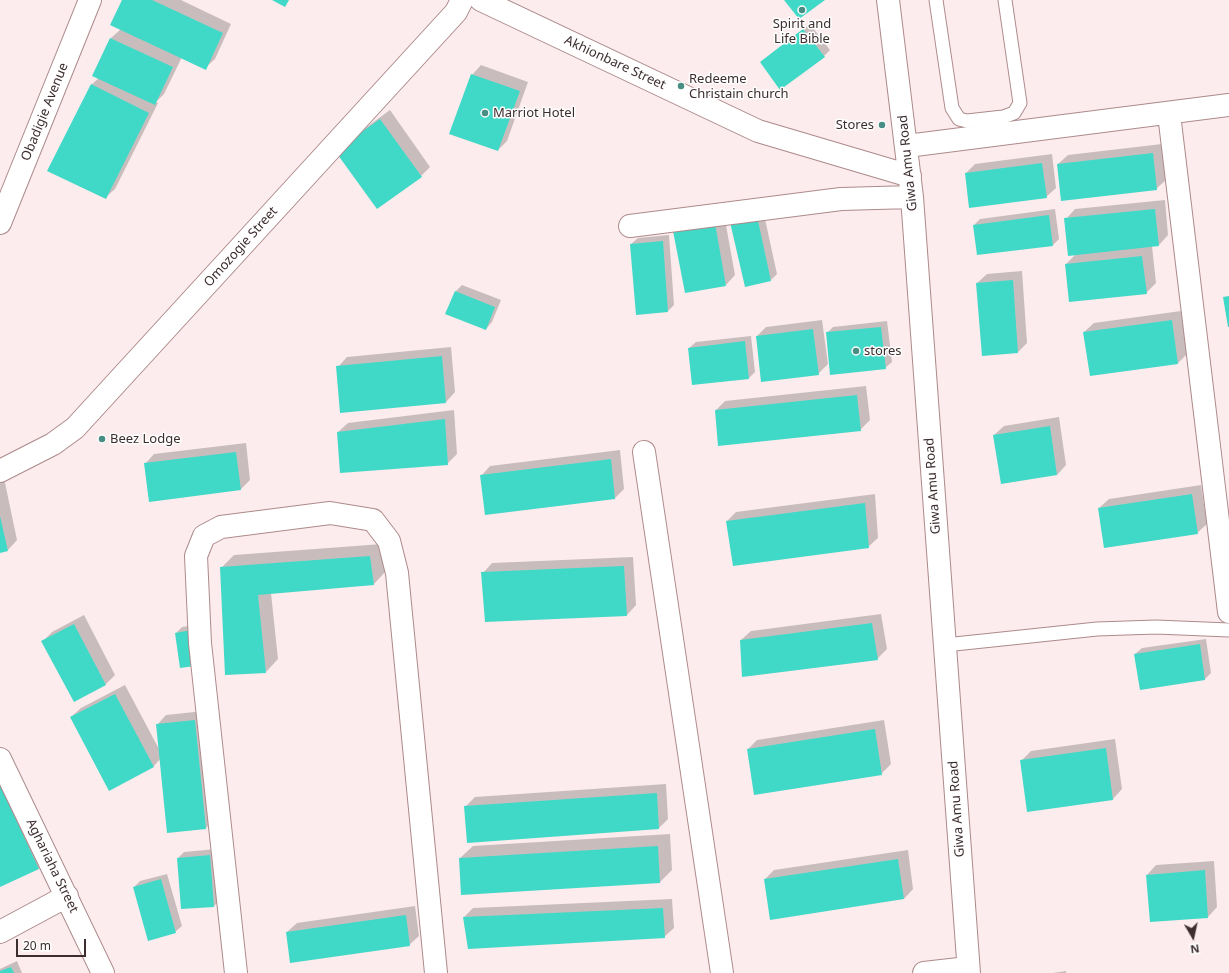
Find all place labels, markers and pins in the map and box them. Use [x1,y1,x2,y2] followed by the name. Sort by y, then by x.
[797,5,807,15] marker: Spirit and Life Bible
[773,16,831,47] place label: Spirit and Life Bible
[689,71,789,102] place label: Redeeme Christain church
[676,81,686,91] marker: Redeeme Christain church
[493,105,575,121] place label: Marriot Hotel
[480,108,490,118] marker: Marriot Hotel
[836,117,874,133] place label: Stores
[877,120,887,130] marker: Stores
[864,343,901,359] place label: stores
[851,346,861,356] marker: stores
[110,431,180,447] place label: Beez Lodge
[97,434,107,444] marker: Beez Lodge

